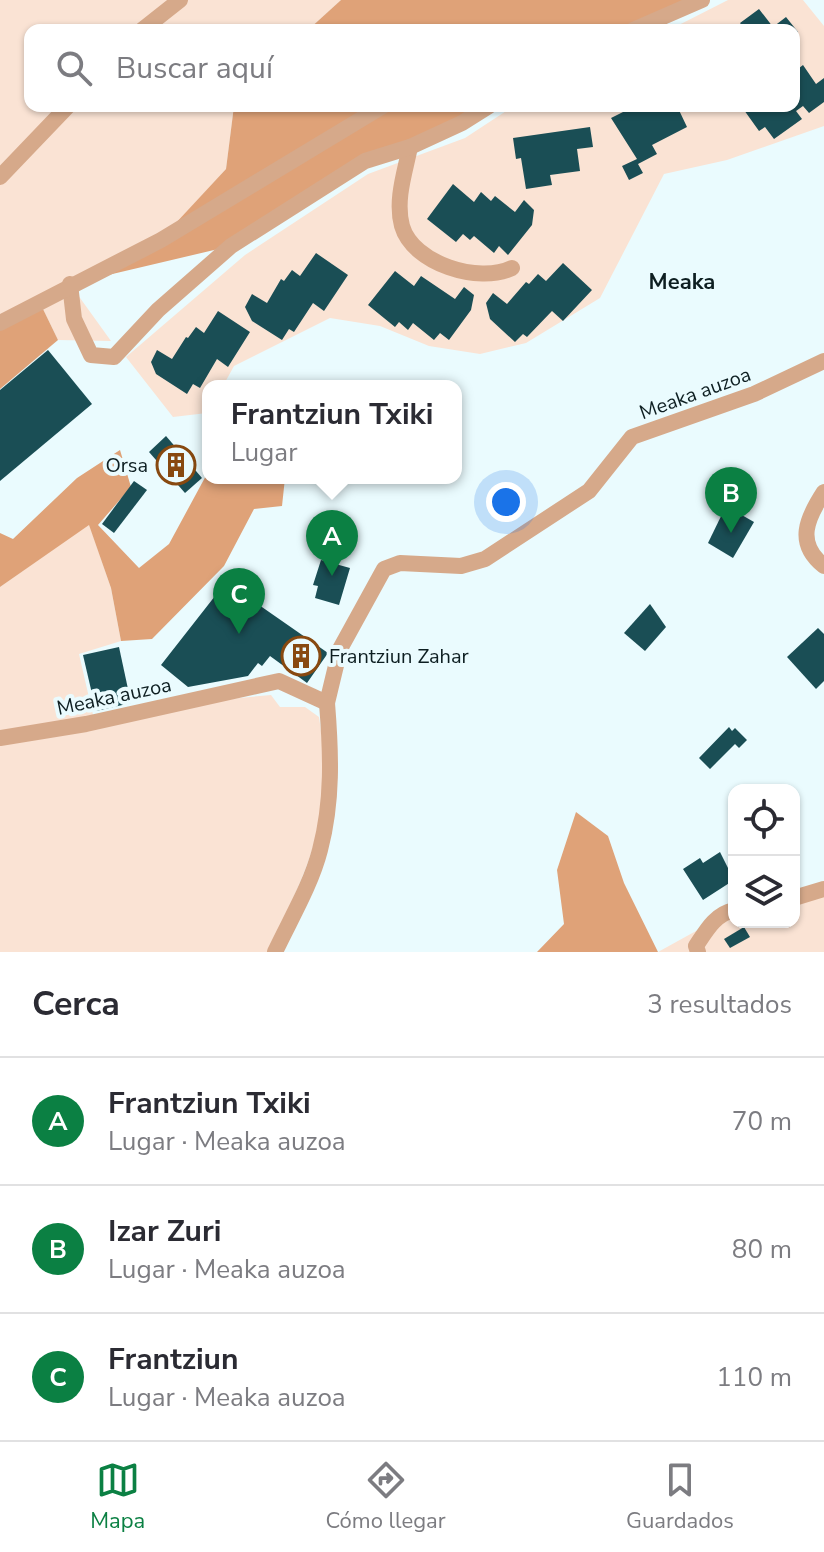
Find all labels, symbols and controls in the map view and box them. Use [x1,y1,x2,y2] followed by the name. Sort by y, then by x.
[24,24,800,112] search box
[52,46,96,90] icon: search
[116,48,273,89] text: Buscar aquí
[649,267,715,297] district label: Meaka
[636,361,755,426] street label: Meaka auzoa
[202,380,462,484] popup
[231,394,433,435] text: Frantziun Txiki
[231,435,297,470] text: Lugar
[155,444,197,486] building icon: Orsa
[105,452,148,479] place label: Orsa
[705,467,757,533] pin: B
[486,482,526,522] your location
[306,510,358,576] pin: A
[213,568,265,634] pin: C
[280,635,322,677] building icon: Frantziun Zahar
[329,643,469,670] place label: Frantziun Zahar
[54,671,174,722] street label: Meaka auzoa
[728,784,800,928] map controls
[728,784,800,856] button: locate
[728,856,800,928] button: layers
[32,981,120,1027] text: Cerca
[647,987,792,1022] text: 3 resultados
[108,1083,311,1124] text: Frantziun Txiki
[48,1104,68,1139] text: A
[732,1104,792,1139] text: 70 m
[108,1124,346,1159] text: Lugar · Meaka auzoa
[108,1211,221,1252] text: Izar Zuri
[49,1232,67,1267] text: B
[732,1232,792,1267] text: 80 m
[108,1252,346,1287] text: Lugar · Meaka auzoa
[108,1339,239,1380] text: Frantziun
[49,1360,67,1395] text: C
[716,1360,792,1395] text: 110 m
[108,1380,346,1415] text: Lugar · Meaka auzoa
[90,1458,145,1536] tab: Mapa
[326,1458,446,1536] tab: Cómo llegar
[626,1458,734,1536] tab: Guardados

